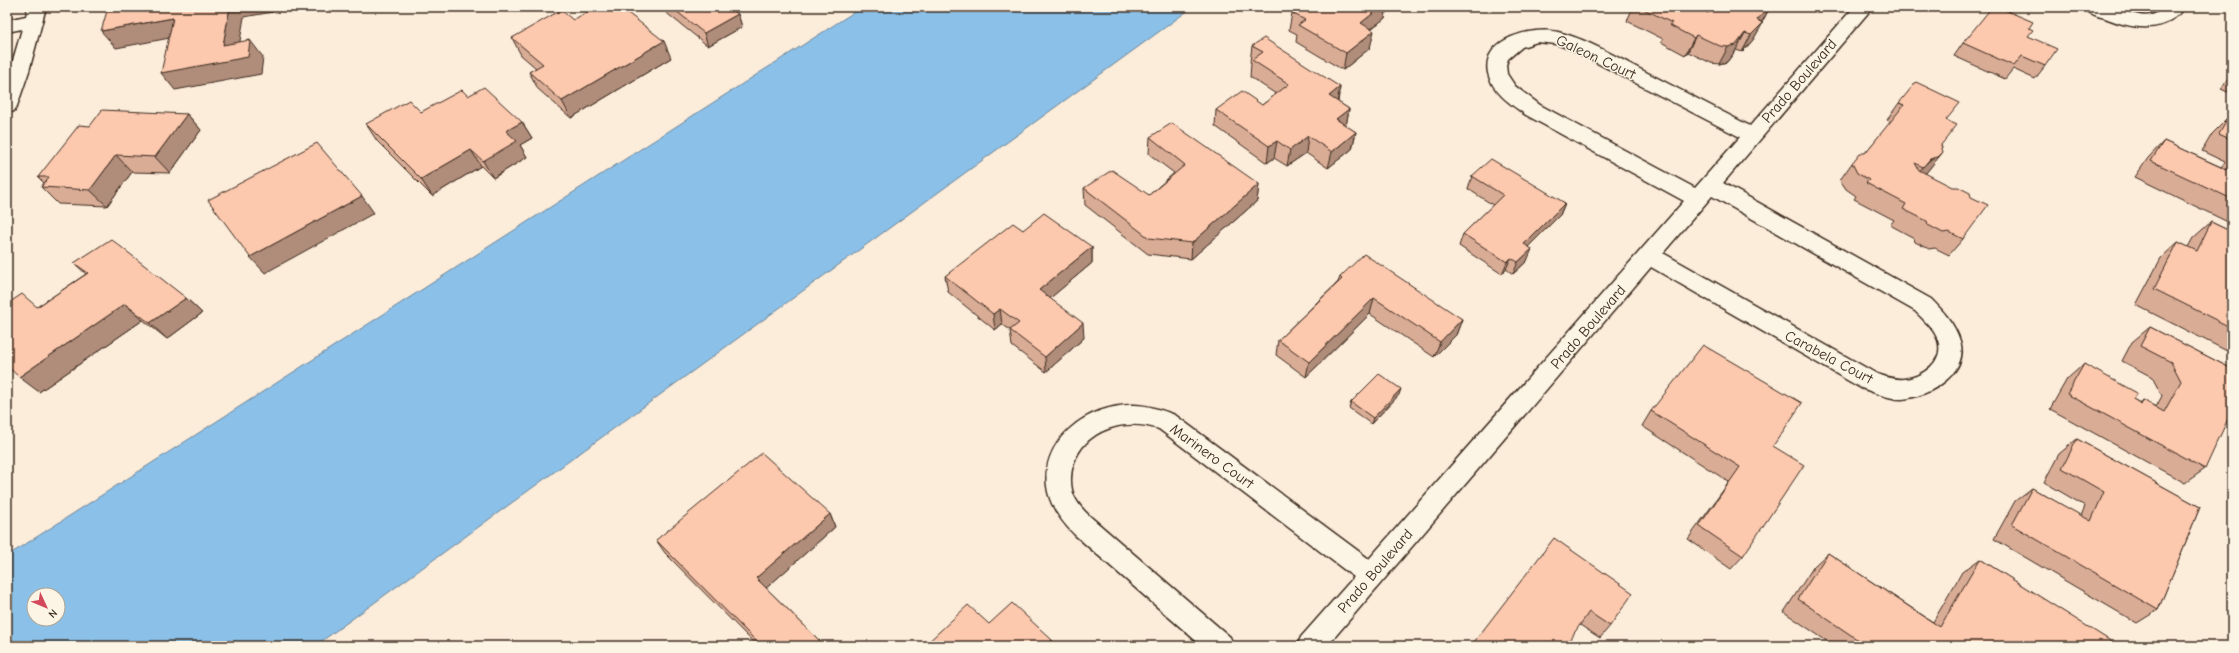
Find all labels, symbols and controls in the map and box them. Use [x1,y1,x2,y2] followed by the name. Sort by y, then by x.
[1553,31,1639,84] street label: Galeon Court
[1758,35,1840,127] street label: Prado Boulevard
[1547,281,1629,373] street label: Prado Boulevard
[1782,326,1877,388] street label: Carabela Court
[1167,420,1258,493] street label: Marinero Court
[1334,525,1416,617] street label: Prado Boulevard
[26,587,66,627] north arrow
[46,606,60,621] text: N

